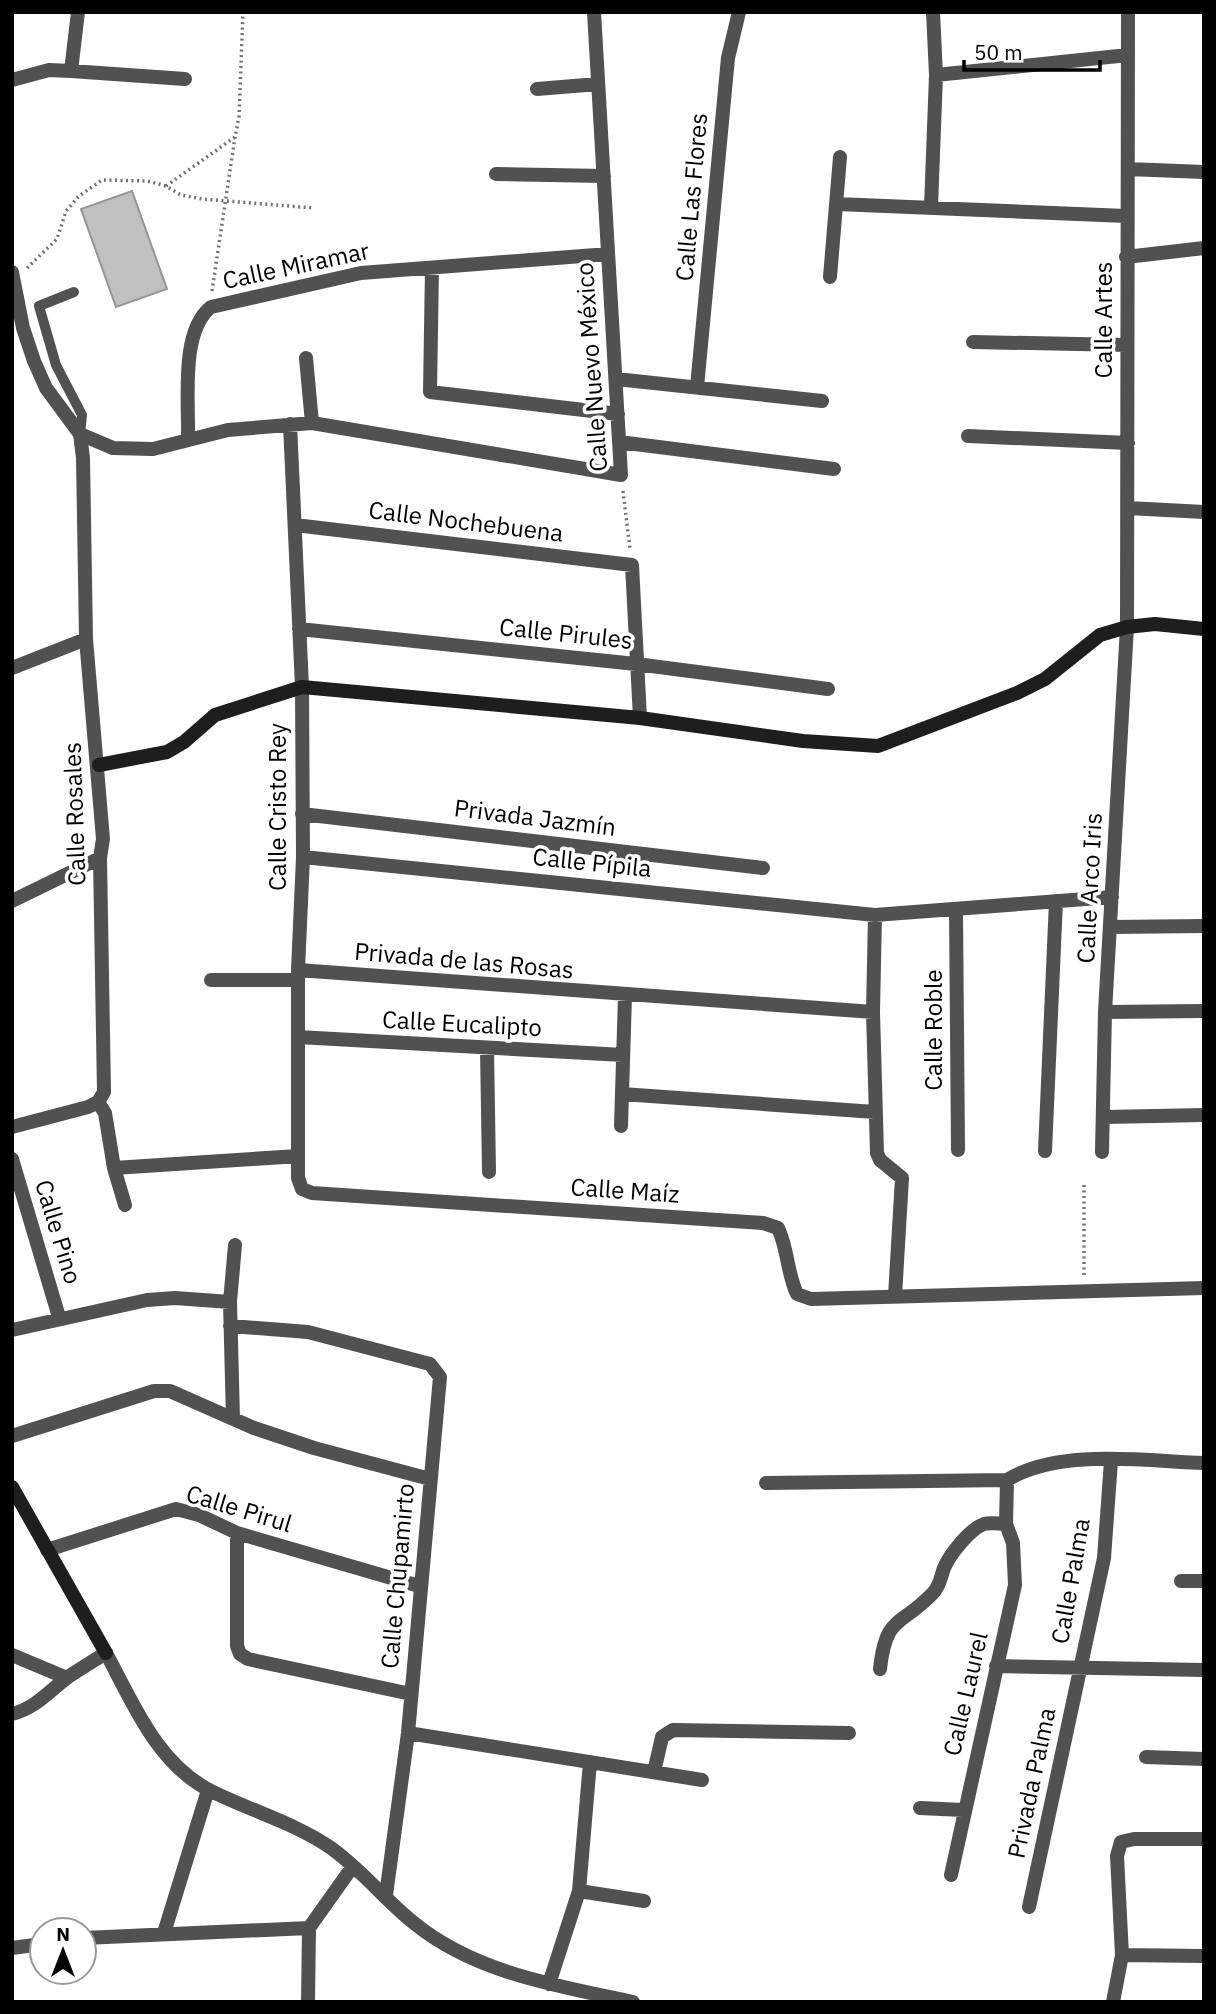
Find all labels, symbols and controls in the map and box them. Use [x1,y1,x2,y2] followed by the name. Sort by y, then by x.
[964,28,1100,72] scale bar
[974,38,1023,66] text: 50 m
[668,112,714,282] street label: Calle Las Flores
[220,234,372,296] street label: Calle Miramar
[568,261,614,473] street label: Calle Nuevo México
[1087,262,1119,378] street label: Calle Artes
[367,493,565,549] street label: Calle Nochebuena
[498,610,634,656] street label: Calle Pirules
[261,723,293,891] street label: Calle Cristo Rey
[56,742,93,886] street label: Calle Rosales
[452,791,618,843] street label: Privada Jazmín
[1069,812,1109,964] street label: Calle Arco Iris
[531,840,653,884] street label: Calle Pípila
[353,934,575,986] street label: Privada de las Rosas
[917,969,949,1091] street label: Calle Roble
[381,1003,543,1043] street label: Calle Eucalipto
[570,1170,681,1210] street label: Calle Maíz
[28,1176,90,1288] street label: Calle Pino
[182,1477,296,1539] street label: Calle Pirul
[373,1482,421,1670] street label: Calle Chupamirto
[1043,1515,1097,1646] street label: Calle Palma
[935,1629,995,1759] street label: Calle Laurel
[999,1704,1063,1861] street label: Privada Palma
[28,1916,98,1986] north arrow
[56,1922,70,1946] text: N

